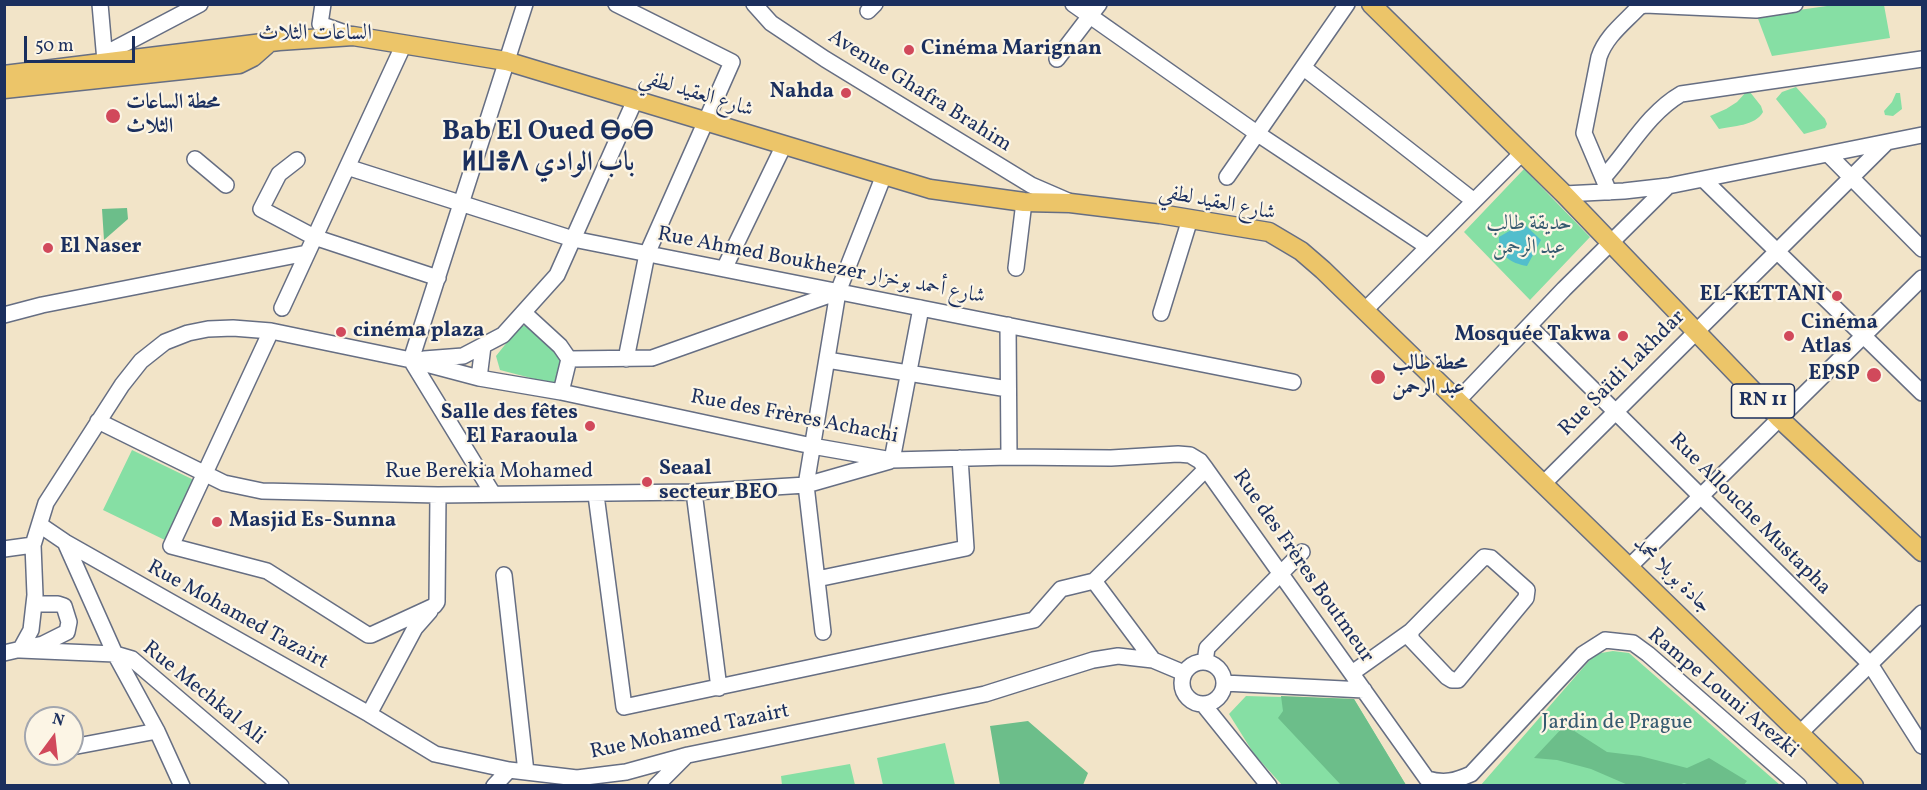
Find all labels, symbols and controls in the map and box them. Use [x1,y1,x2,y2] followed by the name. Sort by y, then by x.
[258,22,372,48] district label: الساعات الثلاث
[27,24,138,62] scale bar
[823,25,1015,159] street label: Avenue Ghafra Brahim
[35,34,74,59] text: 50 m
[921,37,1102,63] place label: Cinéma Marignan
[902,43,916,57] marker: Cinéma Marignan
[636,66,756,124] street label: شارع العقيد لطفي
[770,80,834,106] place label: Nahda
[839,86,853,100] marker: Nahda
[126,91,220,141] place label: محطة الساعات الثلاث
[104,107,122,125] marker: محطة الساعات الثلاث
[442,118,654,181] district label: Bab El Oued ⴱⴰⴱ ⵍⵡⴻⴷ باب الوادي
[1157,180,1277,228] street label: شارع العقيد لطفي
[1486,212,1572,262] park label: حديقة طالب عبد الرحمن
[655,223,987,311] street label: Rue Ahmed Boukhezer شارع أحمد بوخزار
[60,235,142,261] place label: El Naser
[41,241,55,255] marker: El Naser
[1700,283,1825,309] place label: EL-KETTANI
[1830,289,1844,303] marker: EL-KETTANI
[1555,306,1691,442] street label: Rue Saïdi Lakhdar
[1801,311,1878,361] place label: Cinéma Atlas
[353,319,484,345] place label: cinéma plaza
[1454,323,1611,349] place label: Mosquée Takwa
[334,325,348,339] marker: cinéma plaza
[1616,329,1630,343] marker: Mosquée Takwa
[1782,329,1796,343] marker: Cinéma Atlas
[1392,352,1467,402] place label: محطة طالب عبد الرحمن
[1808,362,1860,388] place label: EPSP
[1865,366,1883,384] marker: EPSP
[1369,368,1387,386] marker: محطة طالب عبد الرحمن
[1732,384,1794,418] road number: RN 11
[688,385,900,451] street label: Rue des Frères Achachi
[441,401,578,451] place label: Salle des fêtes El Faraoula
[583,419,597,433] marker: Salle des fêtes El Faraoula
[1663,429,1835,601] street label: Rue Allouche Mustapha
[659,457,778,507] place label: Seaal secteur BEO
[385,460,593,486] street label: Rue Berekia Mohamed
[1226,466,1378,668] street label: Rue des Frères Boutmeur
[640,475,654,489] marker: Seaal secteur BEO
[229,509,396,535] place label: Masjid Es-Sunna
[210,515,224,529] marker: Masjid Es-Sunna
[1626,532,1716,620] street label: جادة بوبلا محمد
[142,556,332,676] street label: Rue Mohamed Tazairt
[1641,624,1803,764] street label: Rampe Louni Arezki
[137,637,269,751] street label: Rue Mechkal Ali
[588,700,792,766] street label: Rue Mohamed Tazairt
[24,706,84,766] north arrow
[50,708,67,733] text: N
[1541,711,1693,737] park label: Jardin de Prague

